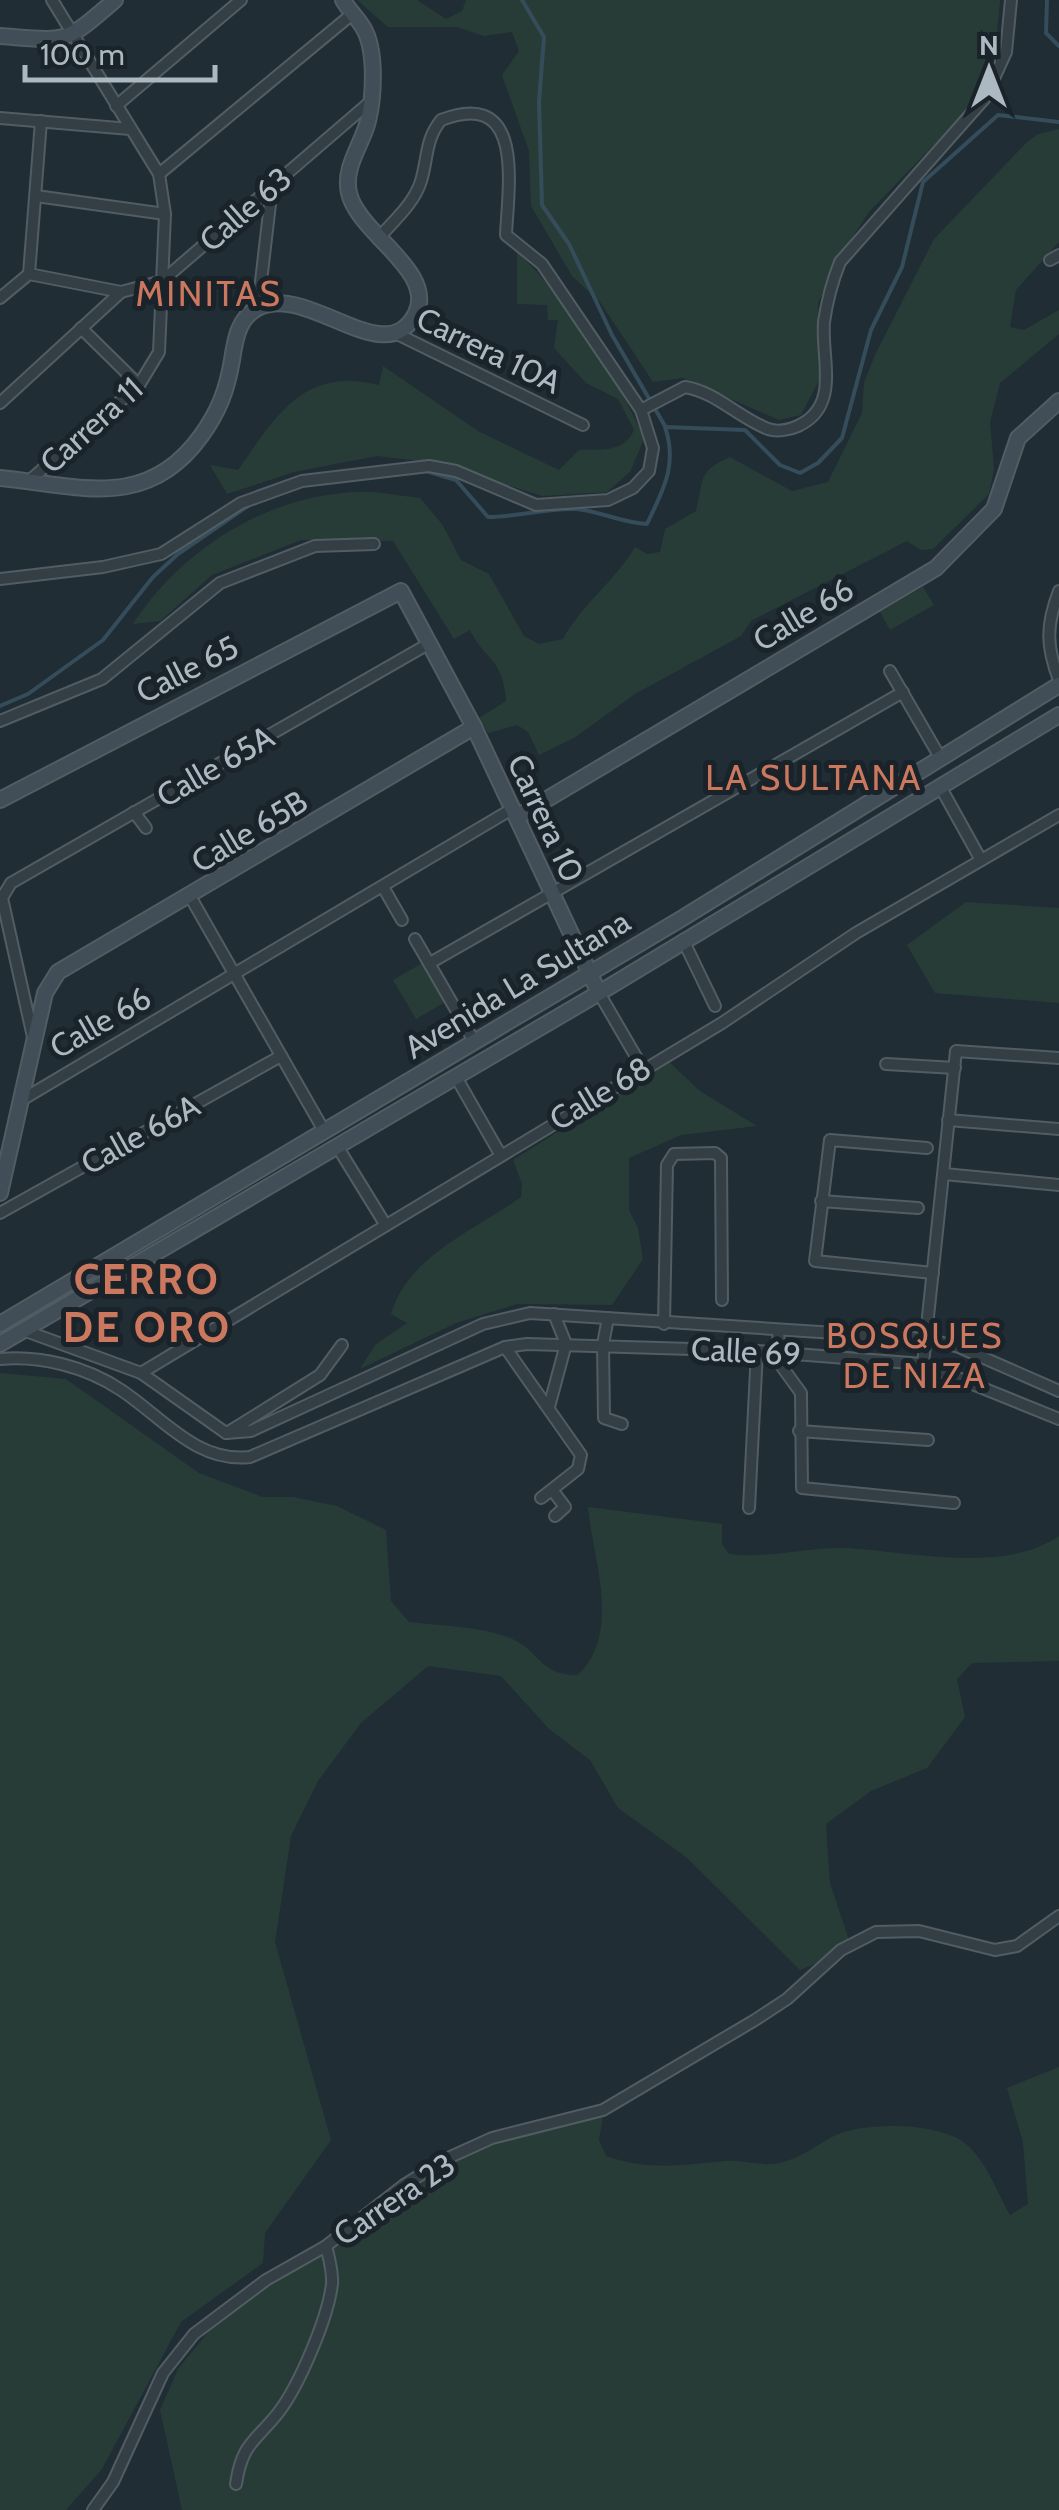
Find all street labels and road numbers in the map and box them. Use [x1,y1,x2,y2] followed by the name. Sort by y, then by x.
[191,158,299,260] street label: Calle 63
[410,298,568,402] street label: Carrera 10A
[32,369,150,481] street label: Carrera 11
[746,569,860,659] street label: Calle 66
[130,627,244,711] street label: Calle 65
[149,717,281,815] street label: Calle 65A
[499,748,593,888] street label: Carrera 10
[184,781,314,881] street label: Calle 65B
[397,901,637,1067] street label: Avenida La Sultana
[43,978,157,1066] street label: Calle 66
[542,1048,658,1138] street label: Calle 68
[74,1085,206,1182] street label: Calle 66A
[690,1329,802,1373] street label: Calle 69
[326,2144,462,2254] street label: Carrera 23

